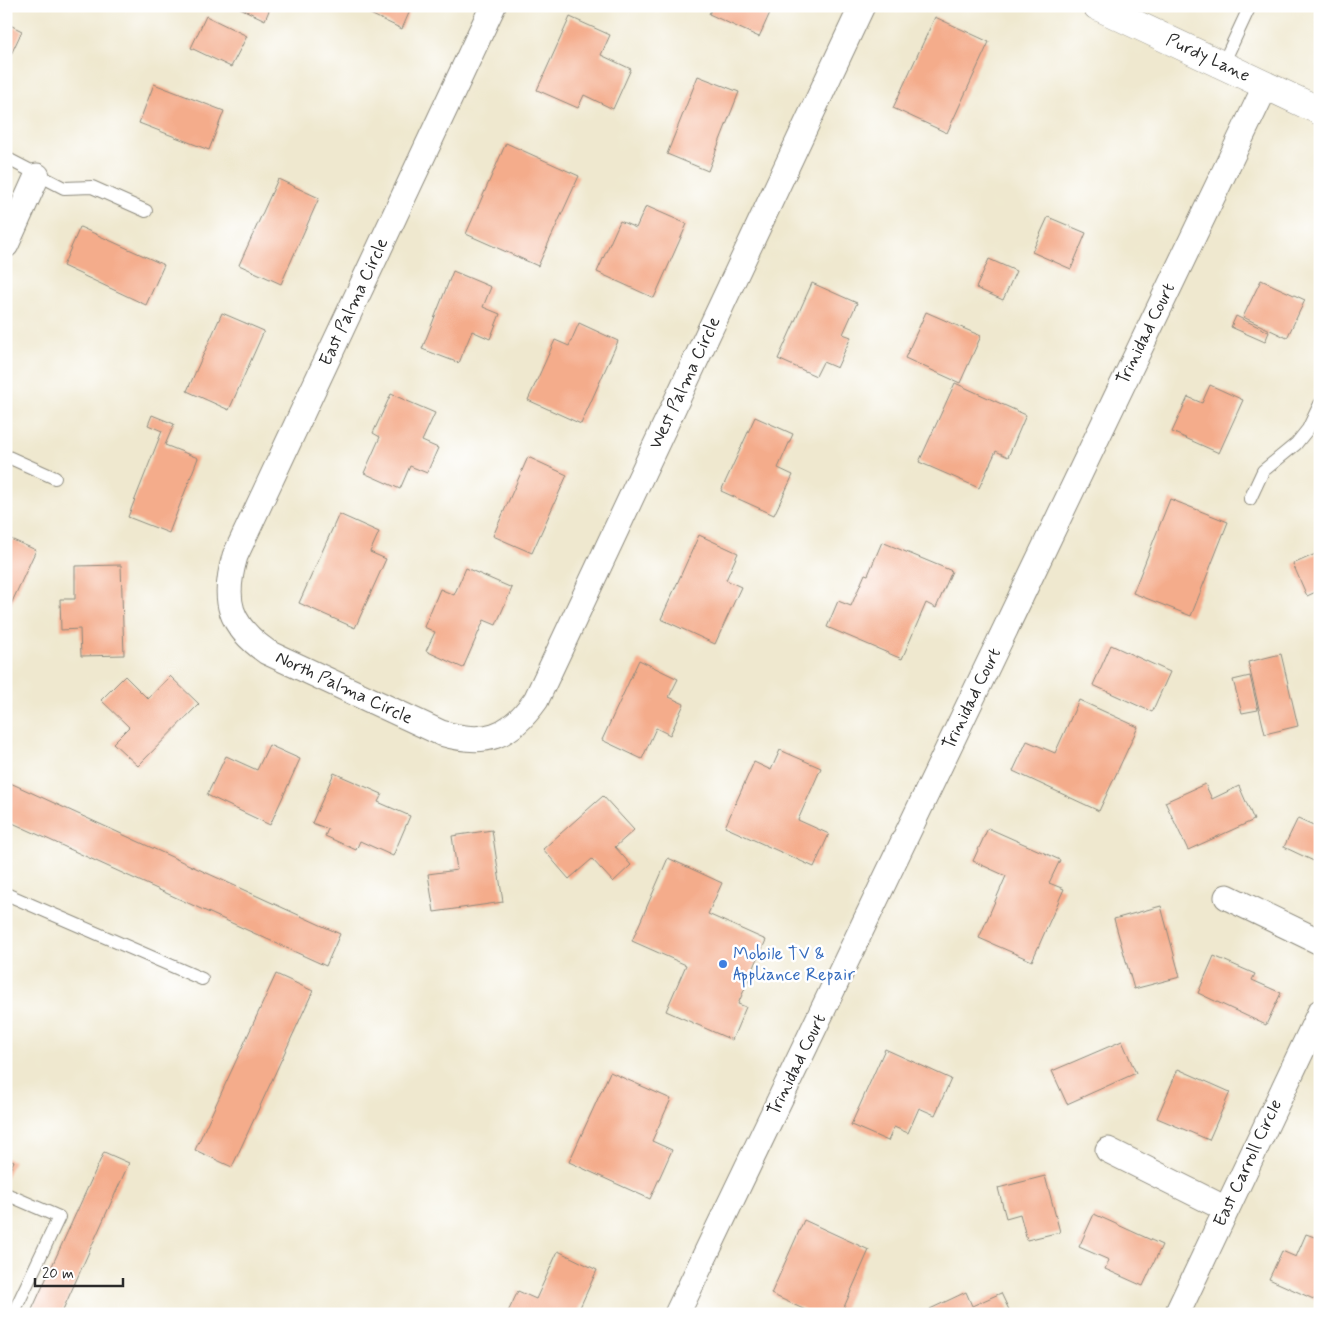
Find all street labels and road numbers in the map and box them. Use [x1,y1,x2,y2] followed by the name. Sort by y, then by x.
[1162,28,1254,88] street label: Purdy Lane
[314,234,394,370] street label: East Palma Circle
[1111,279,1181,389] street label: Trinidad Court
[644,313,726,453] street label: West Palma Circle
[937,644,1007,754] street label: Trinidad Court
[271,646,417,730] street label: North Palma Circle
[762,1010,832,1120] street label: Trinidad Court
[1208,1095,1288,1231] street label: East Carroll Circle

